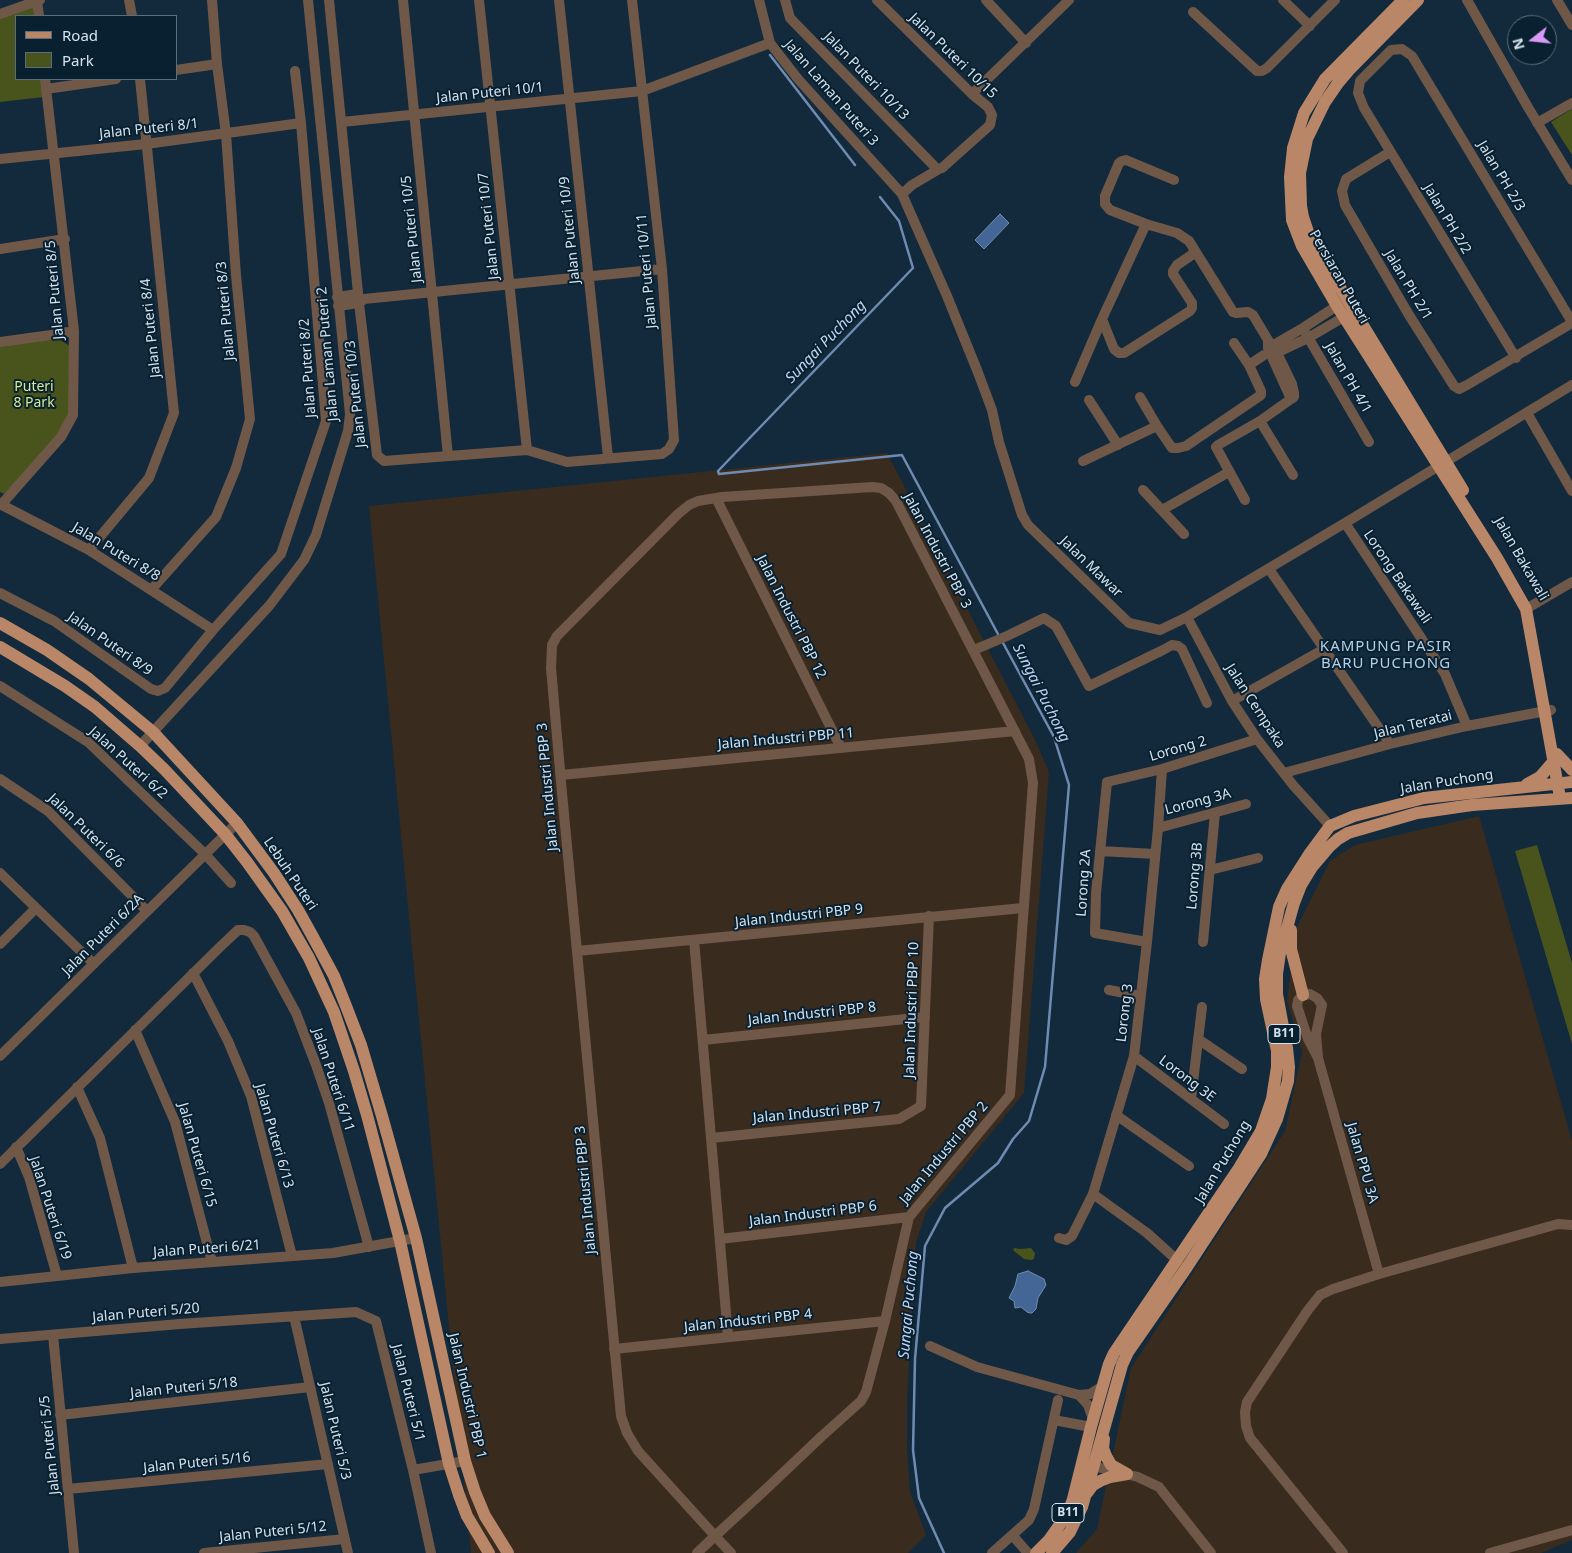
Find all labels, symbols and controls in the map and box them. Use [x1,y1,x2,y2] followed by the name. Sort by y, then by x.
[906,10,1000,102] street label: Jalan Puteri 10/15
[15,15,178,80] legend
[1507,15,1557,65] north arrow
[62,25,98,45] text: Road
[820,29,912,123] street label: Jalan Puteri 10/13
[1507,36,1529,52] text: N
[780,37,882,149] street label: Jalan Laman Puteri 3
[62,50,94,70] text: Park
[436,79,544,107] street label: Jalan Puteri 10/1
[99,115,199,143] street label: Jalan Puteri 8/1
[1473,138,1529,214] street label: Jalan PH 2/3
[475,172,503,280] street label: Jalan Puteri 10/7
[398,175,426,283] street label: Jalan Puteri 10/5
[556,176,584,284] street label: Jalan Puteri 10/9
[1419,181,1475,257] street label: Jalan PH 2/2
[634,213,660,329] street label: Jalan Puteri 10/11
[1305,227,1373,327] street label: Persiaran Puteri
[42,240,68,340] street label: Jalan Puteri 8/5
[1380,247,1436,323] street label: Jalan PH 2/1
[213,261,239,361] street label: Jalan Puteri 8/3
[137,278,165,378] street label: Jalan Puteri 8/4
[314,286,342,422] street label: Jalan Laman Puteri 2
[782,297,870,387] water label: Sungai Puchong
[296,318,320,418] street label: Jalan Puteri 8/2
[342,340,370,448] street label: Jalan Puteri 10/3
[1321,340,1375,416] street label: Jalan PH 4/1
[13,379,55,412] park label: Puteri 8 Park
[899,490,975,612] street label: Jalan Industri PBP 3
[1490,514,1552,604] street label: Jalan Bakawali
[69,519,163,585] street label: Jalan Puteri 8/8
[1360,527,1434,627] street label: Lorong Bakawali
[1056,533,1126,601] street label: Jalan Mawar
[753,552,829,682] street label: Jalan Industri PBP 12
[64,609,156,679] street label: Jalan Puteri 8/9
[1318,638,1454,673] district label: KAMPUNG PASIR BARU PUCHONG
[1008,641,1074,745] water label: Sungai Puchong
[1222,661,1288,751] street label: Jalan Cempaka
[1372,707,1454,743] street label: Jalan Teratai
[534,722,562,852] street label: Jalan Industri PBP 3
[85,723,171,803] street label: Jalan Puteri 6/2
[717,725,855,753] street label: Jalan Industri PBP 11
[1147,733,1209,765] street label: Lorong 2
[1399,766,1495,798] street label: Jalan Puchong
[1163,785,1233,819] street label: Lorong 3A
[44,790,128,872] street label: Jalan Puteri 6/6
[259,834,321,914] street label: Lebuh Puteri
[1184,842,1206,910] street label: Lorong 3B
[1073,849,1095,917] street label: Lorong 2A
[59,891,147,979] street label: Jalan Puteri 6/2A
[734,901,864,931] street label: Jalan Industri PBP 9
[901,941,923,1079] street label: Jalan Industri PBP 10
[1113,983,1137,1043] street label: Lorong 3
[747,999,877,1029] street label: Jalan Industri PBP 8
[1268,1024,1300,1044] road number: B11
[308,1026,358,1134] street label: Jalan Puteri 6/11
[1155,1052,1219,1106] street label: Lorong 3E
[251,1082,297,1190] street label: Jalan Puteri 6/13
[896,1098,992,1208] street label: Jalan Industri PBP 2
[752,1099,882,1127] street label: Jalan Industri PBP 7
[174,1101,220,1209] street label: Jalan Puteri 6/15
[1192,1118,1254,1206] street label: Jalan Puchong
[1342,1121,1382,1205] street label: Jalan PPU 3A
[572,1125,600,1255] street label: Jalan Industri PBP 3
[25,1154,75,1262] street label: Jalan Puteri 6/19
[748,1198,878,1230] street label: Jalan Industri PBP 6
[153,1237,261,1261] street label: Jalan Puteri 6/21
[895,1250,923,1360] water label: Sungai Puchong
[92,1300,200,1326] street label: Jalan Puteri 5/20
[683,1306,813,1336] street label: Jalan Industri PBP 4
[444,1331,490,1461] street label: Jalan Industri PBP 1
[388,1343,428,1443] street label: Jalan Puteri 5/1
[130,1374,238,1402] street label: Jalan Puteri 5/18
[316,1381,354,1481] street label: Jalan Puteri 5/3
[36,1395,64,1495] street label: Jalan Puteri 5/5
[143,1449,251,1477] street label: Jalan Puteri 5/16
[1052,1504,1084,1522] road number: B11
[219,1518,327,1546] street label: Jalan Puteri 5/12

